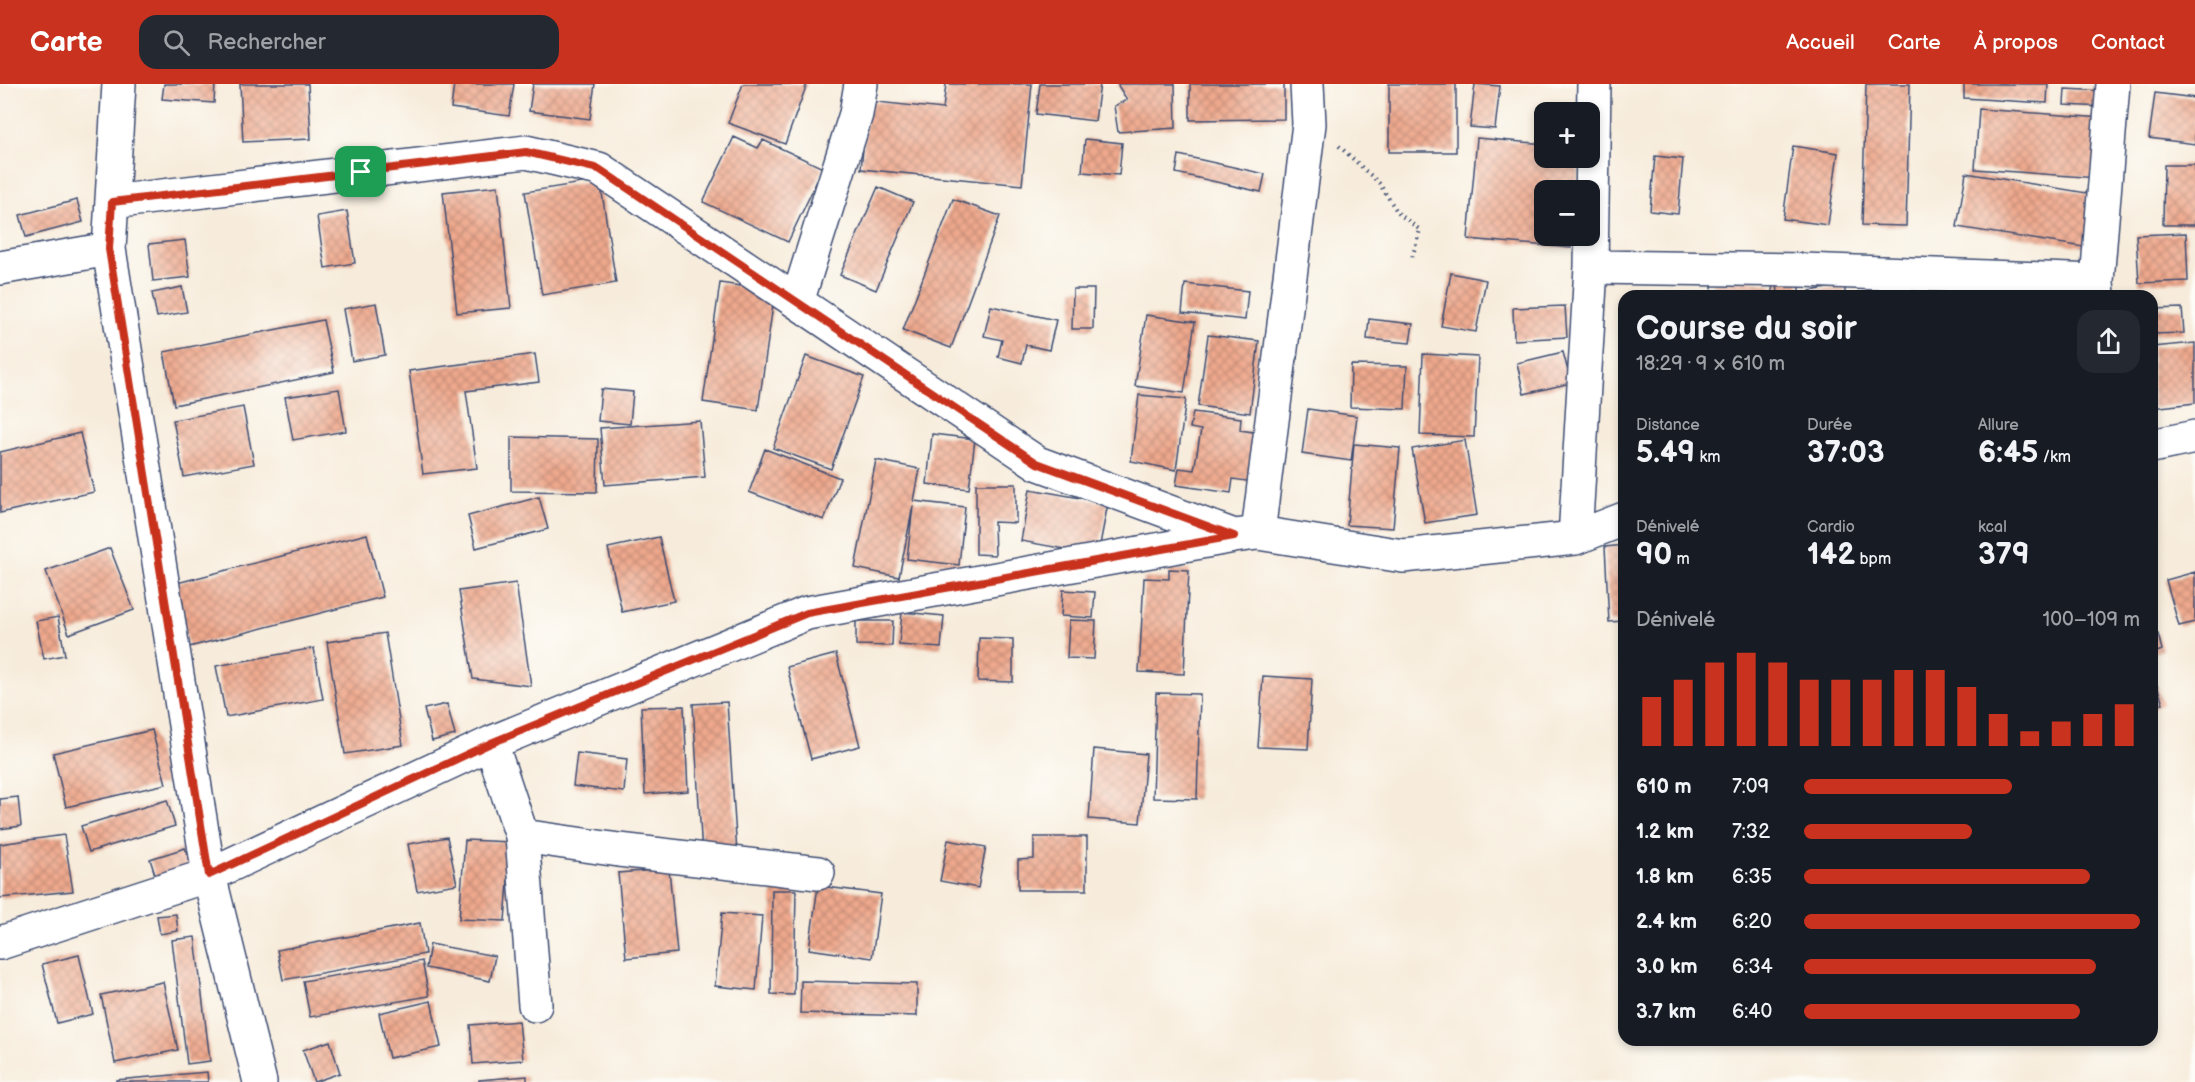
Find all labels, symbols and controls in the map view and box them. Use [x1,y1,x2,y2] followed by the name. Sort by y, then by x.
[139,15,559,69] search box
[30,26,103,59] text: Carte
[160,26,193,59] icon: search
[208,29,326,56] text: Rechercher
[1786,30,1855,55] text: Accueil
[1888,30,1941,55] text: Carte
[1974,30,2058,55] text: À propos
[2091,30,2165,55] text: Contact
[1534,102,1600,246] map controls
[1534,102,1600,168] button: +
[335,146,386,197] pin
[344,155,377,188] icon: arrive
[1534,180,1600,246] button: −
[1636,309,1857,349] text: Course du soir
[2077,310,2140,373] button: share
[1636,352,1785,376] text: 18:29 · 9 × 610 m
[1636,416,1700,435] text: Distance
[1807,416,1852,435] text: Durée
[1978,416,2019,435] text: Allure
[1636,435,1695,471] text: 5.49
[1807,435,1885,471] text: 37:03
[1978,435,2038,471] text: 6:45
[1695,448,1721,467] text: km
[2038,448,2071,467] text: /km
[1636,518,1699,537] text: Dénivelé
[1807,518,1855,537] text: Cardio
[1978,518,2007,537] text: kcal
[1636,537,1672,573] text: 90
[1807,537,1855,573] text: 142
[1978,537,2030,573] text: 379
[1672,550,1690,569] text: m
[1855,550,1891,569] text: bpm
[1636,608,1715,632] text: Dénivelé
[2043,608,2140,632] text: 100–109 m
[1636,775,1691,799] text: 610 m
[1732,775,1769,799] text: 7:09
[1636,820,1694,844] text: 1.2 km
[1732,820,1770,844] text: 7:32
[1636,865,1694,889] text: 1.8 km
[1732,865,1772,889] text: 6:35
[1636,910,1697,934] text: 2.4 km
[1732,910,1772,934] text: 6:20
[1636,955,1697,979] text: 3.0 km
[1732,955,1773,979] text: 6:34
[1636,1000,1696,1024] text: 3.7 km
[1732,1000,1772,1024] text: 6:40

